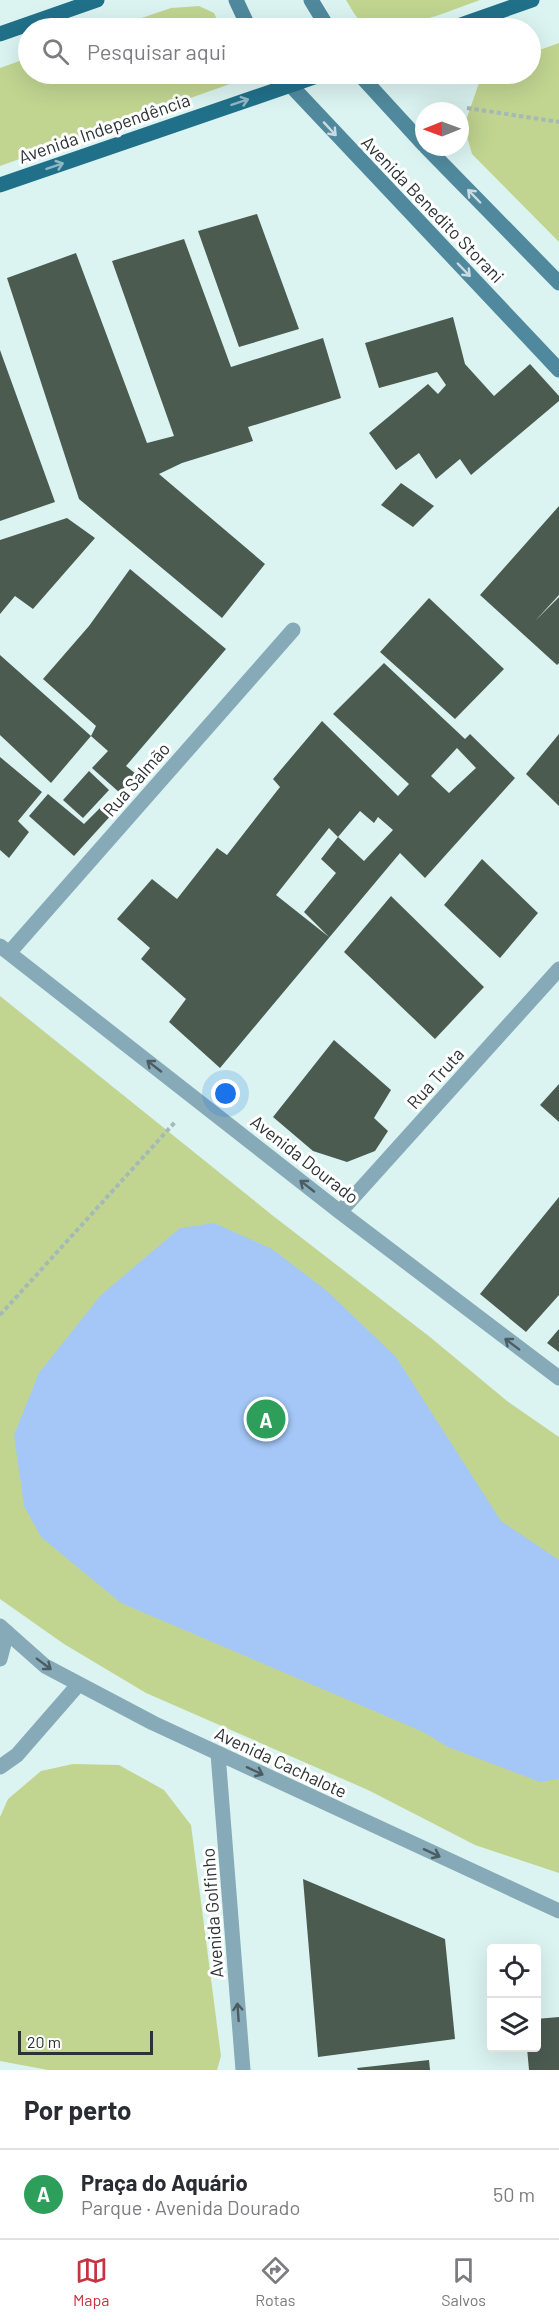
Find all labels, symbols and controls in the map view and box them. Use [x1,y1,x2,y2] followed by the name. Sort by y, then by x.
[18,18,541,84] search box
[39,35,72,68] icon: search
[87,38,226,64] text: Pesquisar aqui
[15,88,193,168] street label: Avenida Independência
[230,96,249,107] one-way arrow
[415,102,469,156] north arrow
[322,121,337,136] one-way arrow
[357,131,509,287] street label: Avenida Benedito Storani
[45,159,64,170] one-way arrow
[467,188,482,203] one-way arrow
[457,262,471,277] one-way arrow
[98,737,174,821] street label: Rua Salmão
[402,1043,468,1113] street label: Rua Truta
[147,1059,163,1072] one-way arrow
[211,1079,240,1108] your location
[247,1110,363,1208] street label: Avenida Dourado
[300,1180,316,1193] one-way arrow
[504,1337,520,1350] one-way arrow
[246,1396,286,1442] pin: A
[36,1658,52,1670] one-way arrow
[211,1722,351,1802] street label: Avenida Cachalote
[246,1766,264,1778] one-way arrow
[196,1847,228,1979] street label: Avenida Golfinho
[423,1847,441,1859] one-way arrow
[487,1944,541,2052] map controls
[487,1944,541,1998] button: locate
[487,1998,541,2052] button: layers
[232,2002,243,2022] one-way arrow
[18,2028,153,2056] scale bar
[27,2032,61,2051] text: 20 m
[24,2094,132,2125] text: Por perto
[81,2169,248,2195] text: Praça do Aquário
[37,2182,50,2206] text: A
[493,2182,535,2206] text: 50 m
[81,2195,300,2219] text: Parque · Avenida Dourado
[73,2254,110,2309] tab: Mapa
[255,2254,295,2309] tab: Rotas
[441,2254,486,2309] tab: Salvos

